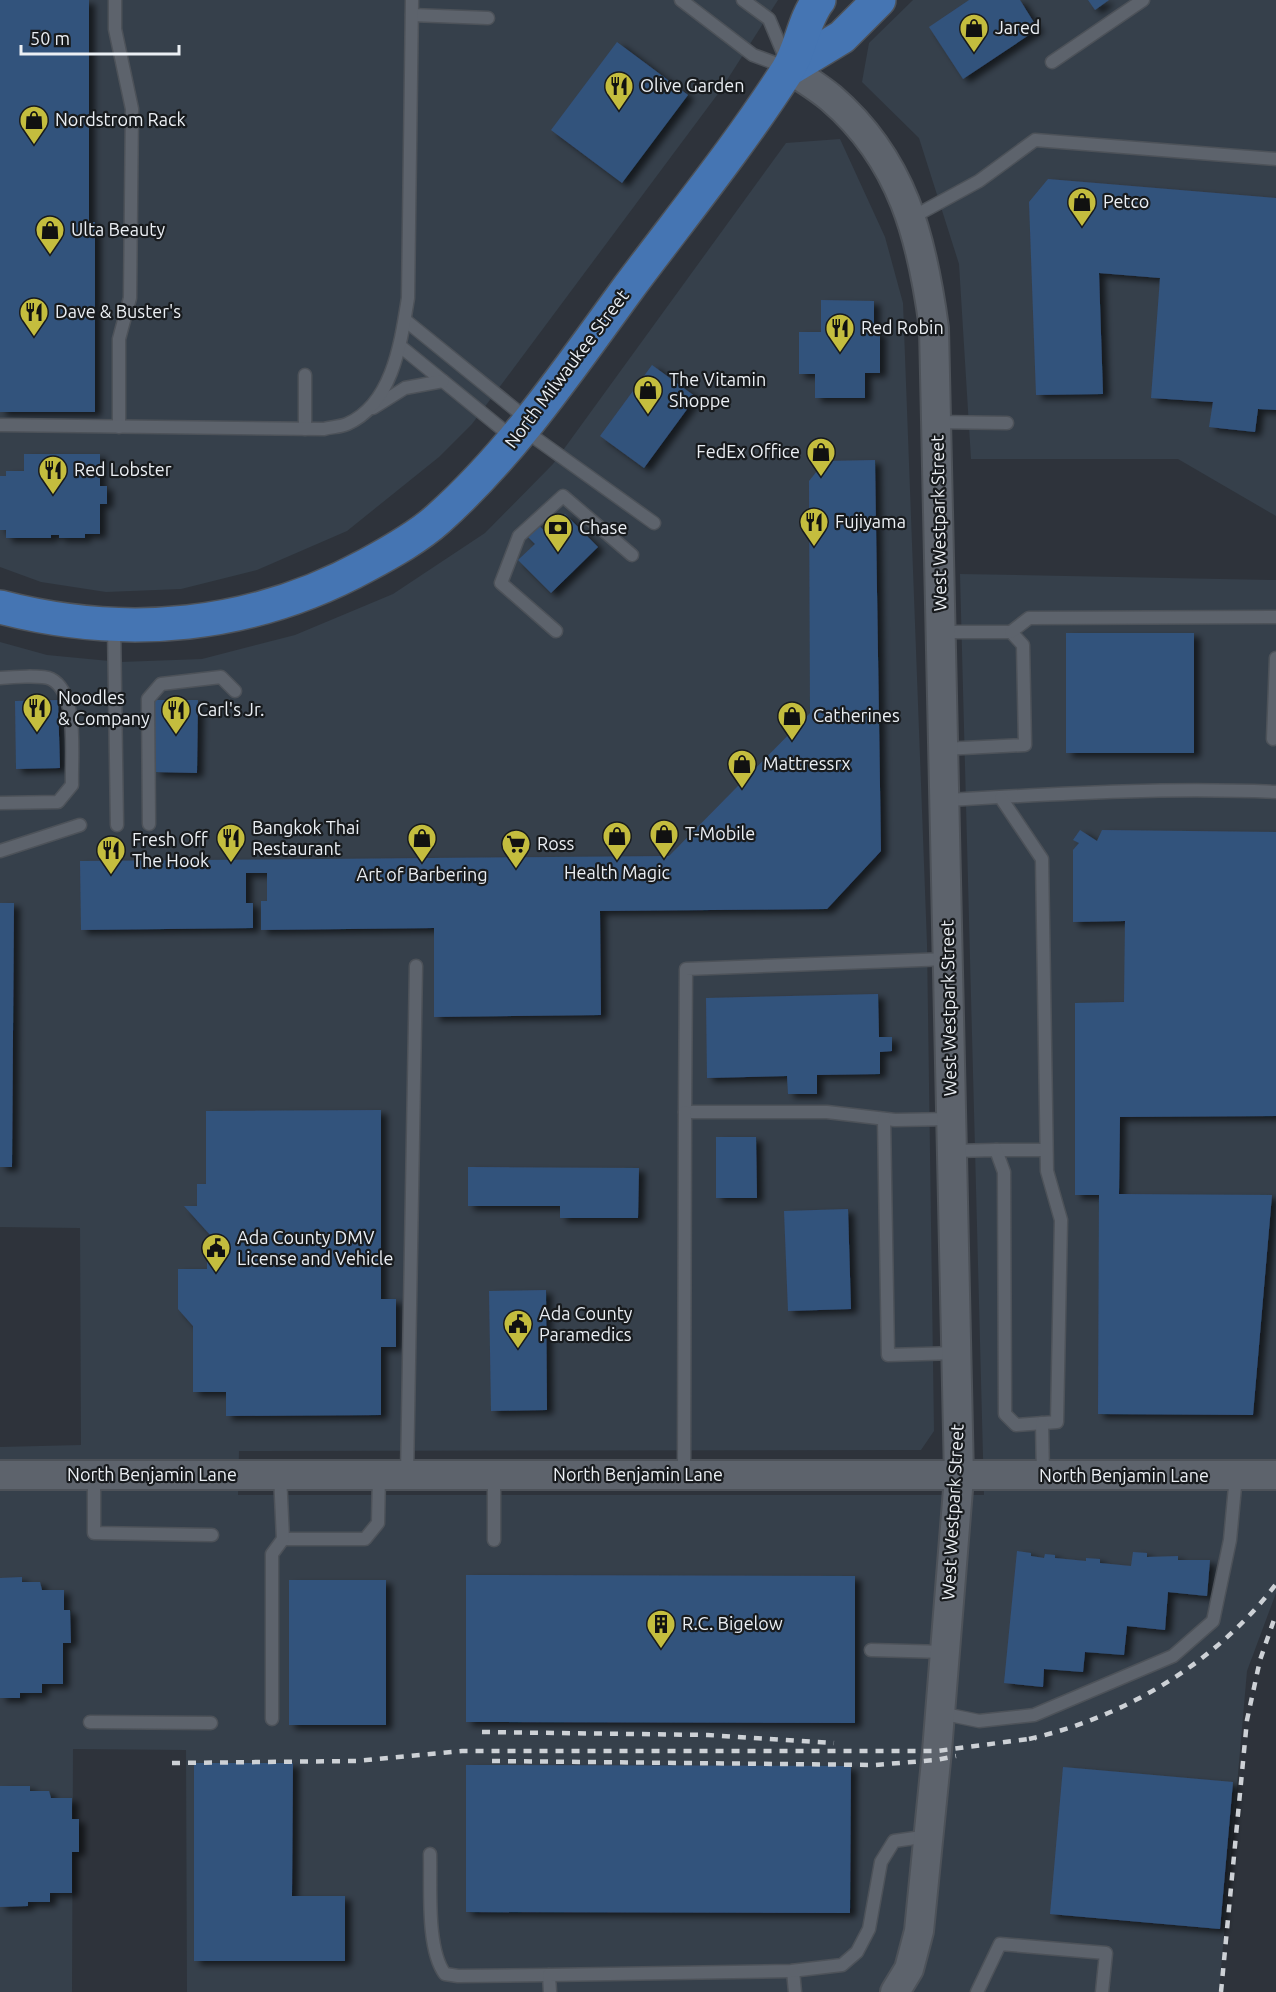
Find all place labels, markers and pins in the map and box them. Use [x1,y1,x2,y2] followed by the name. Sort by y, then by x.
[958,12,990,54] shop icon: Jared
[995,17,1040,37] place label: Jared
[603,70,635,112] restaurant icon: Olive Garden
[640,75,745,95] place label: Olive Garden
[18,104,50,146] shop icon: Nordstrom Rack
[55,109,185,129] place label: Nordstrom Rack
[1066,186,1098,228] shop icon: Petco
[1103,191,1149,211] place label: Petco
[34,214,66,256] shop icon: Ulta Beauty
[71,219,165,239] place label: Ulta Beauty
[18,296,50,338] restaurant icon: Dave & Buster's
[55,301,181,321] place label: Dave & Buster's
[824,312,856,354] restaurant icon: Red Robin
[861,317,944,337] place label: Red Robin
[669,369,766,410] place label: The Vitamin Shoppe
[632,374,664,416] shop icon: The Vitamin Shoppe
[805,436,837,478] shop icon: FedEx Office
[696,441,800,461] place label: FedEx Office
[37,454,69,496] restaurant icon: Red Lobster
[74,459,172,479] place label: Red Lobster
[798,506,830,548] restaurant icon: Fujiyama
[835,511,906,531] place label: Fujiyama
[542,512,574,554] bank icon: Chase
[579,517,627,537] place label: Chase
[58,687,150,728] place label: Noodles & Company
[21,692,53,734] restaurant icon: Noodles & Company
[160,694,192,736] restaurant icon: Carl's Jr.
[197,699,264,719] place label: Carl's Jr.
[776,700,808,742] shop icon: Catherines
[813,705,900,725] place label: Catherines
[726,748,758,790] shop icon: Mattressrx
[763,753,851,773] place label: Mattressrx
[252,817,360,858] place label: Bangkok Thai Restaurant
[648,818,680,860] shop icon: T-Mobile
[601,820,633,862] shop icon: Health Magic
[215,822,247,864] restaurant icon: Bangkok Thai Restaurant
[406,822,438,864] shop icon: Art of Barbering
[685,823,755,843] place label: T-Mobile
[500,828,532,870] supermarket icon: Ross
[132,829,209,870] place label: Fresh Off The Hook
[537,833,575,853] place label: Ross
[95,834,127,876] restaurant icon: Fresh Off The Hook
[564,862,670,882] place label: Health Magic
[356,864,488,884] place label: Art of Barbering
[237,1227,394,1268] place label: Ada County DMV License and Vehicle
[200,1232,232,1274] public building icon: Ada County DMV License and Vehicle
[539,1303,633,1344] place label: Ada County Paramedics
[502,1308,534,1350] public building icon: Ada County Paramedics
[645,1608,677,1650] building icon: R.C. Bigelow
[682,1613,783,1633] place label: R.C. Bigelow

